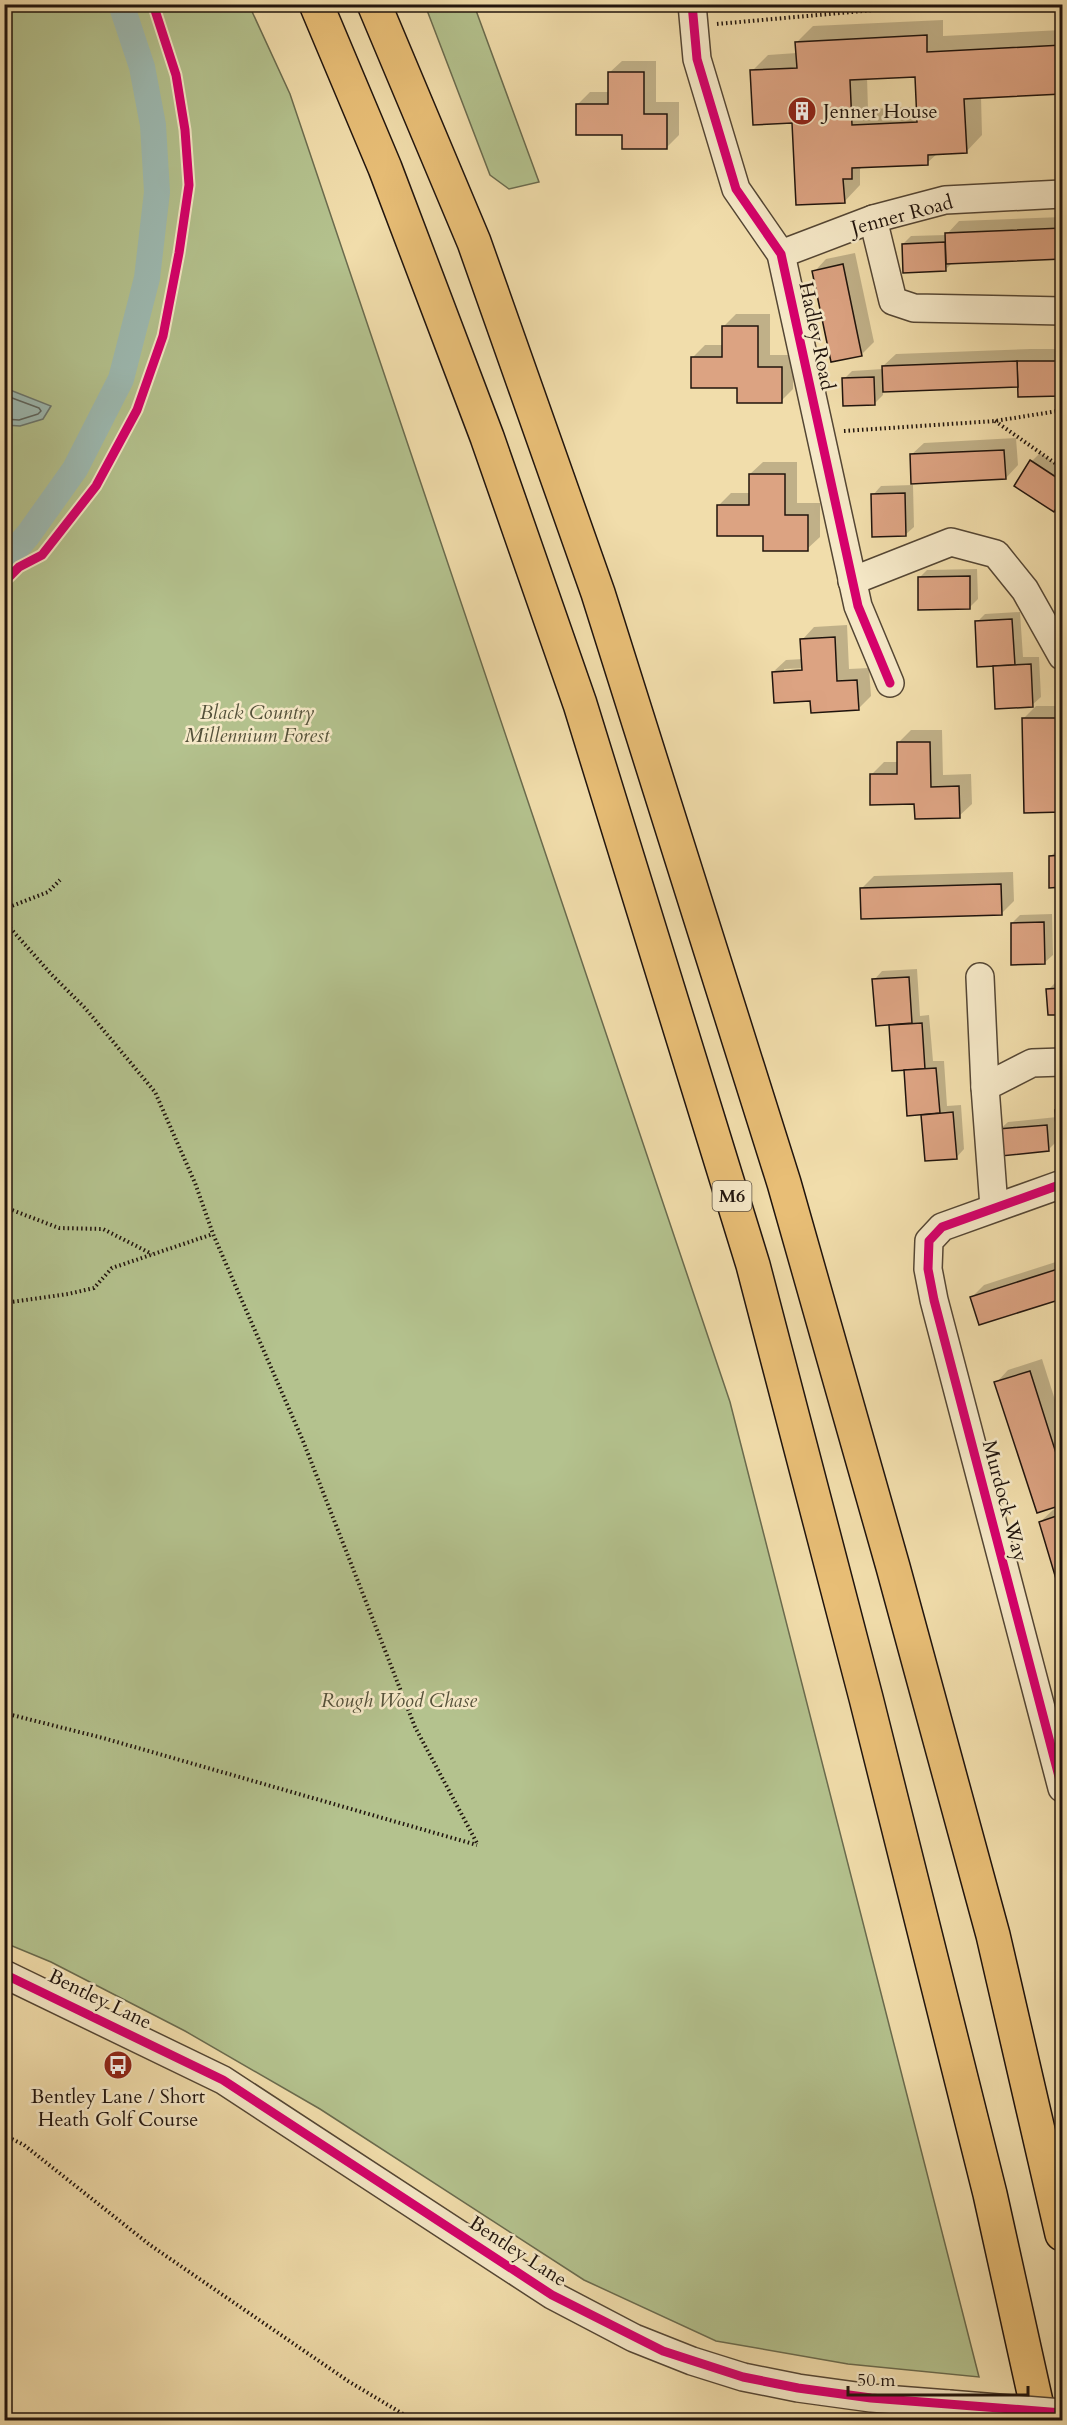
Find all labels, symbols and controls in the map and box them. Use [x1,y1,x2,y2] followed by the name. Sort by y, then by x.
[786,95,818,127] building icon: Jenner House
[820,98,938,125] place label: Jenner House
[845,188,956,242] street label: Jenner Road
[792,279,842,393] street label: Hadley Road
[185,699,331,749] park label: Black Country Millennium Forest
[712,1181,752,1211] road number: M6
[976,1437,1034,1565] street label: Murdock Way
[321,1687,477,1714] park label: Rough Wood Chase
[44,1962,156,2036] street label: Bentley Lane
[102,2049,134,2081] bus stop icon: Bentley Lane / Short Heath Golf Course
[31,2083,206,2133] place label: Bentley Lane / Short Heath Golf Course
[464,2209,572,2293] street label: Bentley Lane
[848,2359,1028,2397] scale bar
[857,2368,896,2393] text: 50 m

